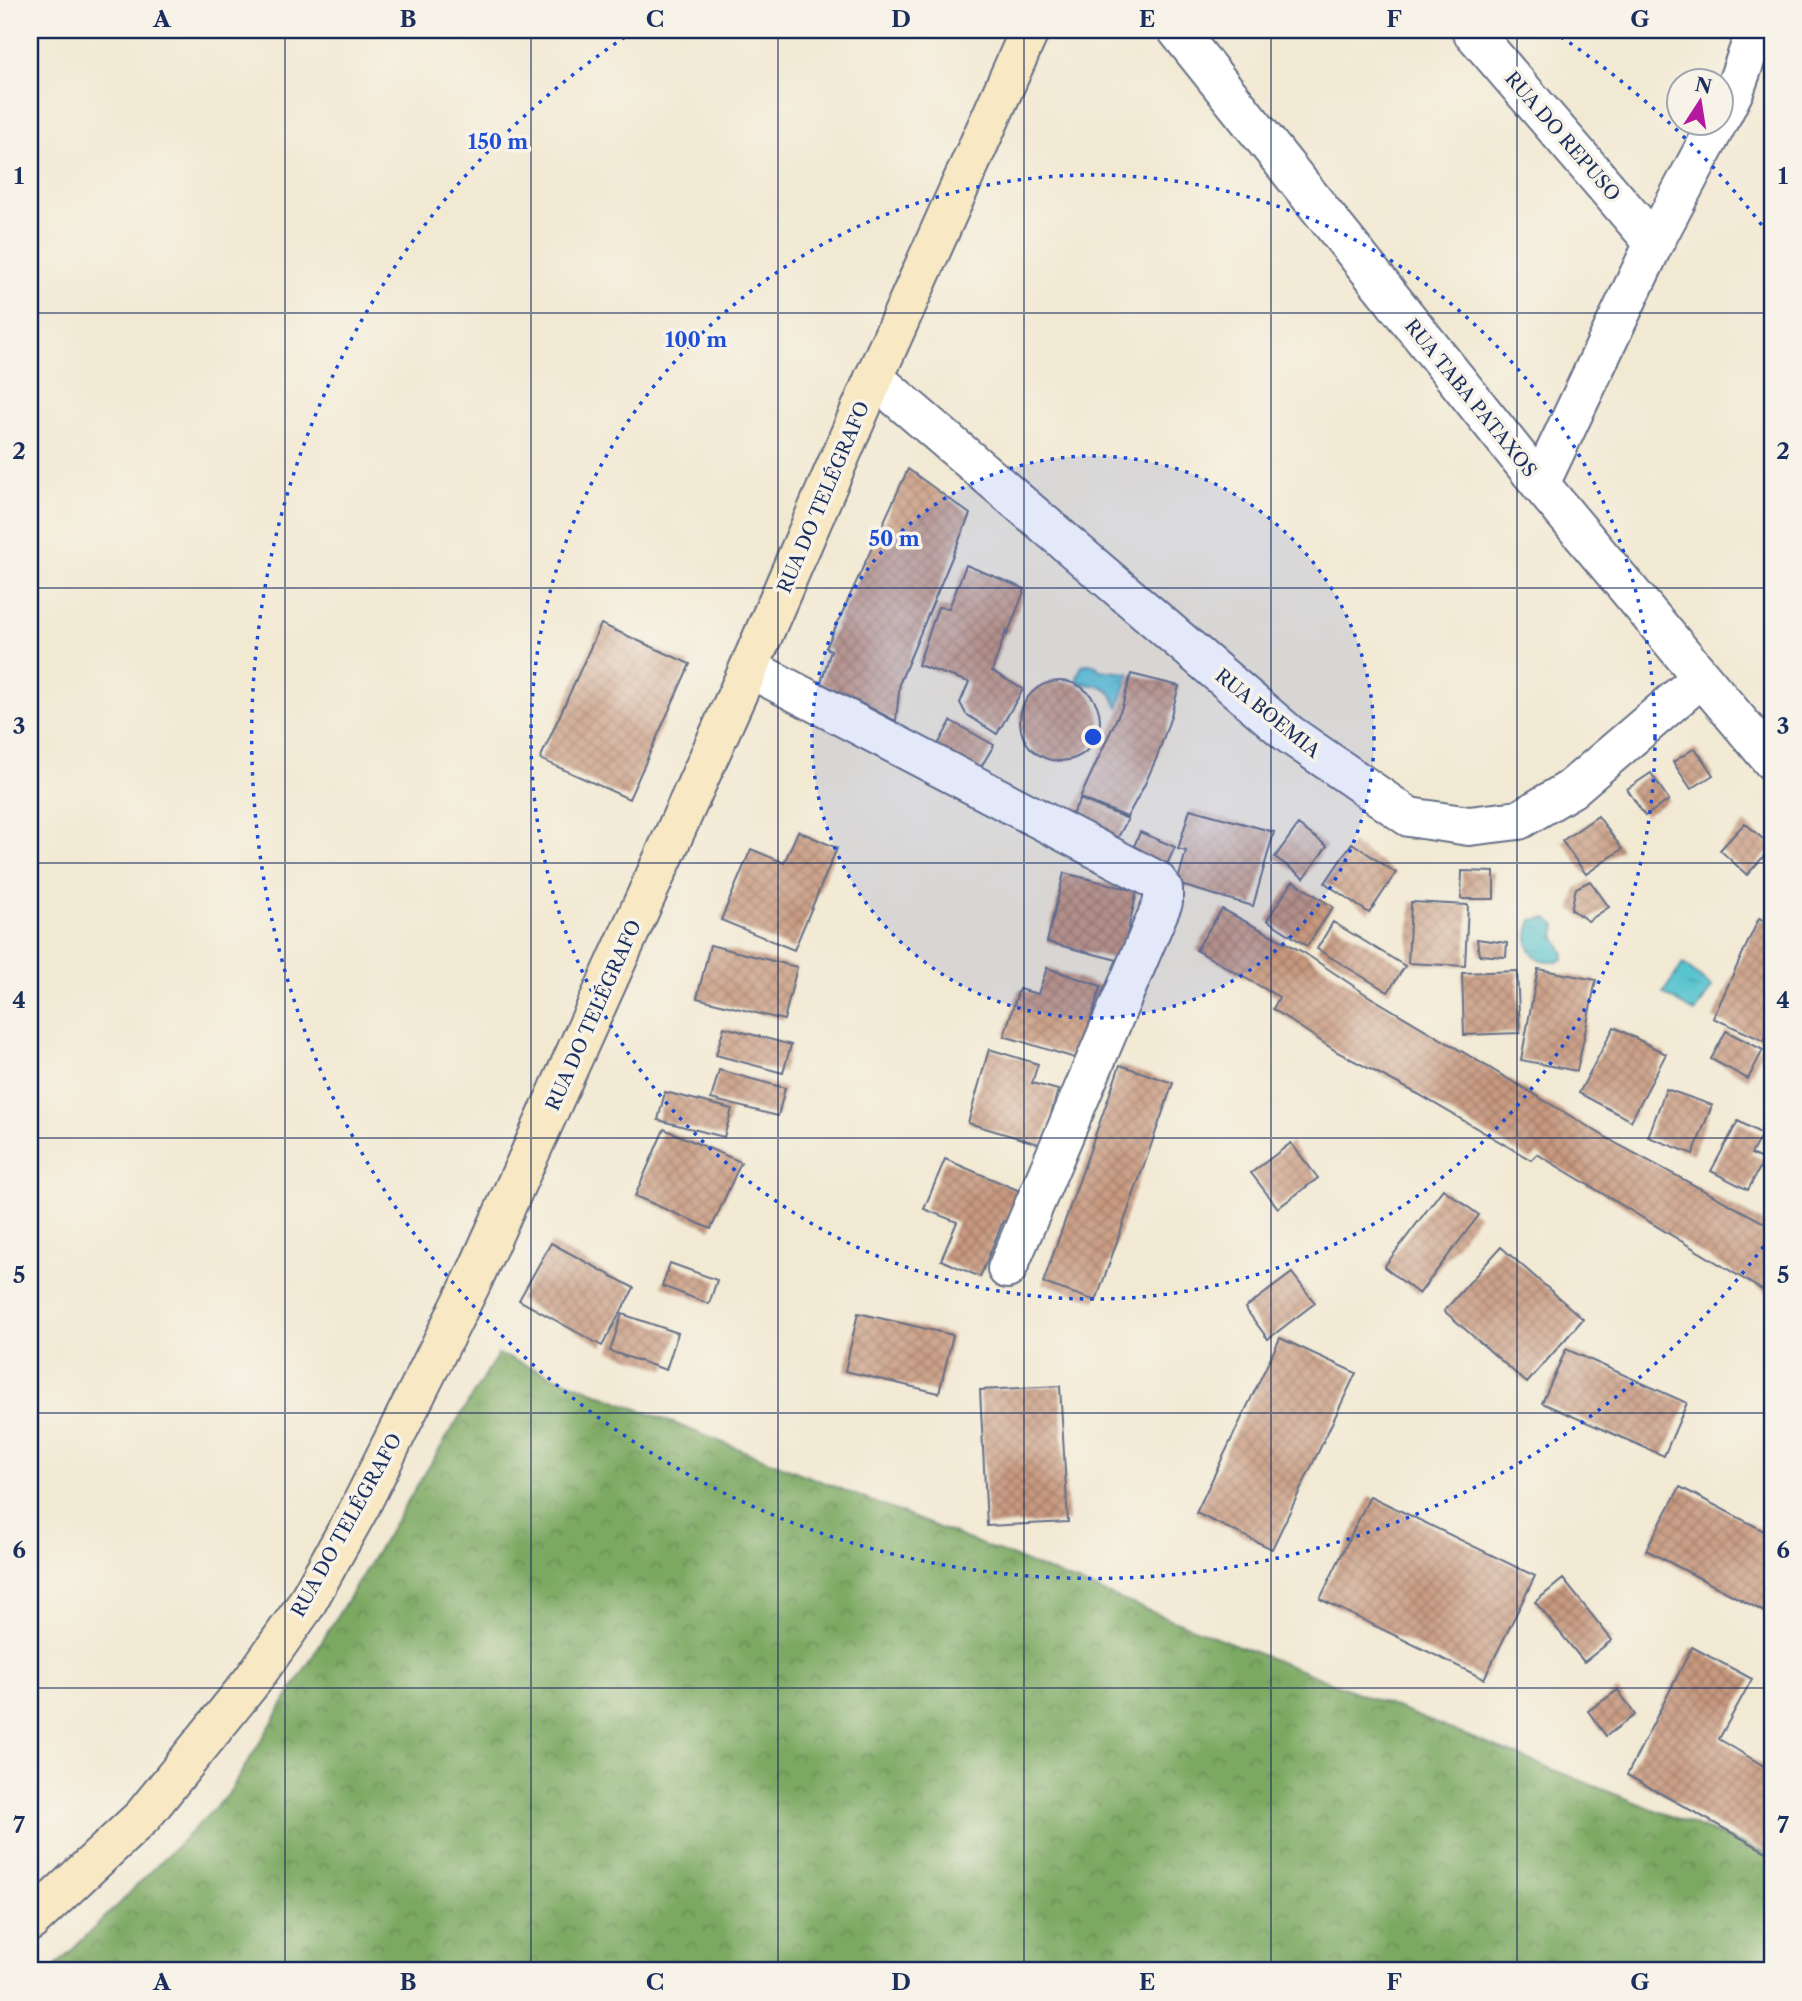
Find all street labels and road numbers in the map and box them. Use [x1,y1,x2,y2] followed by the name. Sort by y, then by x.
[1500,67,1625,206] street label: RUA DO REPUSO
[1400,315,1541,482] street label: RUA TABA PATAXOS
[773,398,874,597] street label: RUA DO TELÉGRAFO
[1211,664,1326,763] street label: RUA BOEMIA
[541,916,646,1114] street label: RUA DO TELÉGRAFO
[286,1430,406,1621] street label: RUA DO TELÉGRAFO

